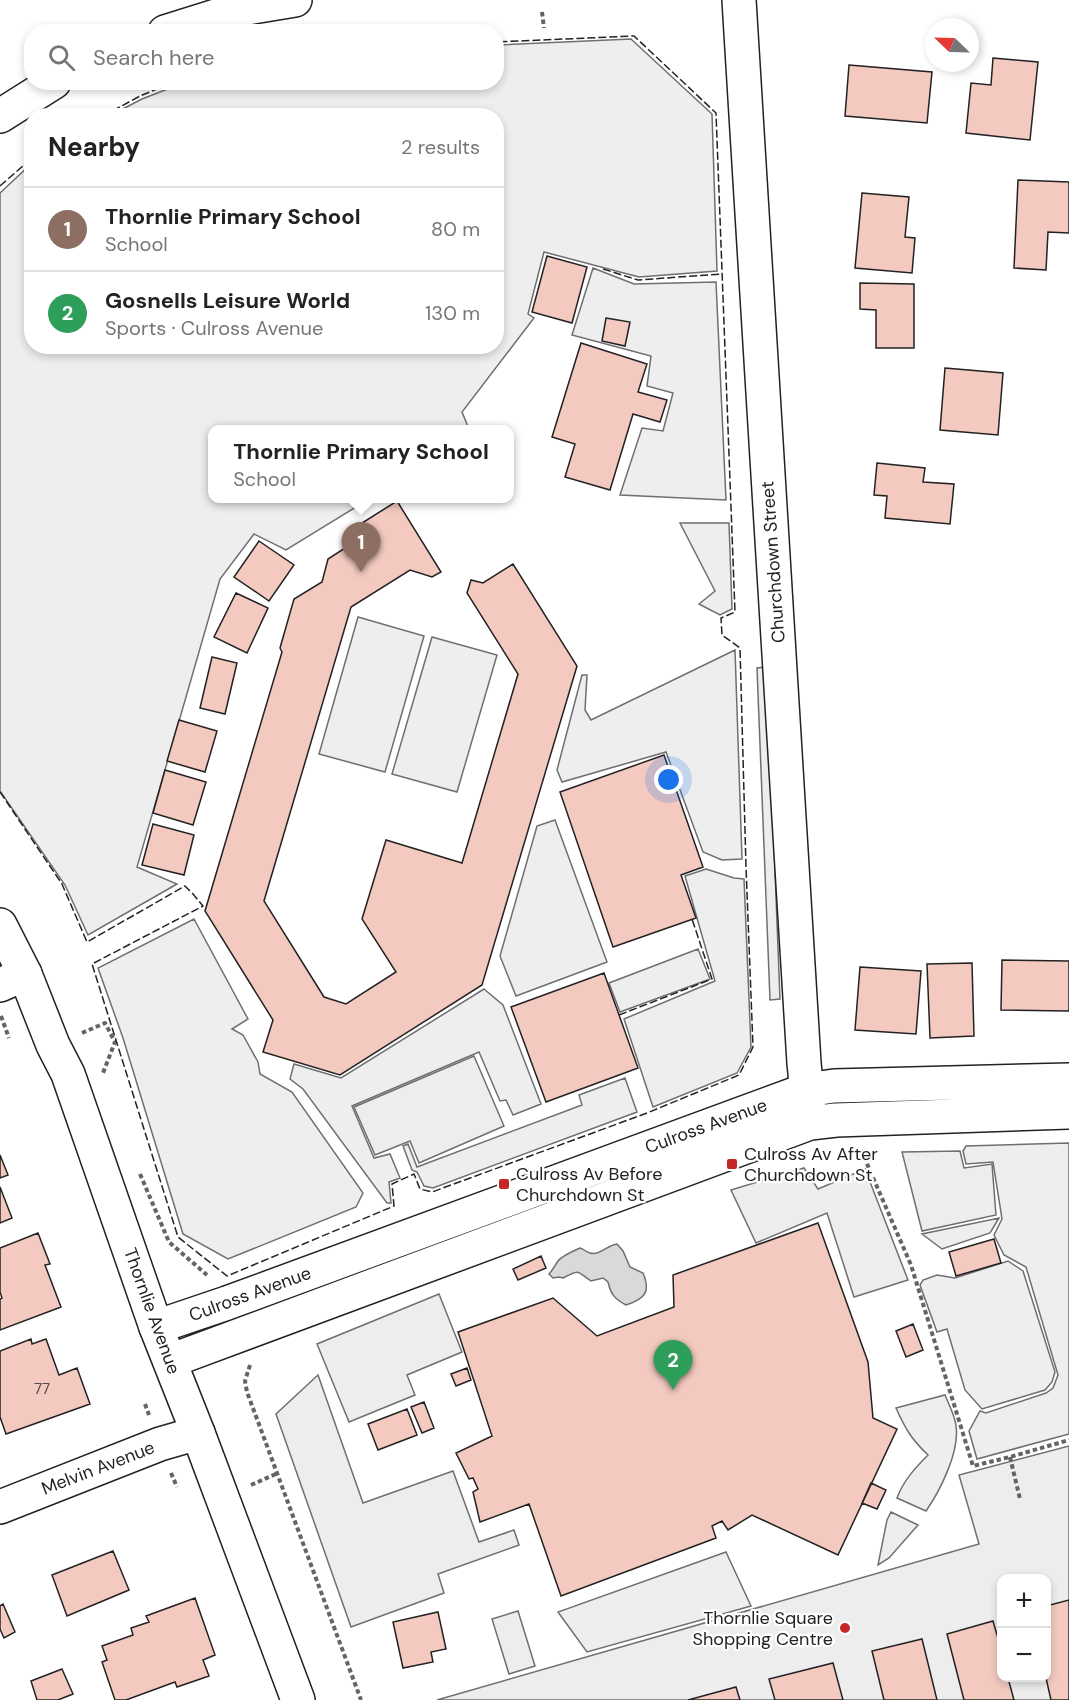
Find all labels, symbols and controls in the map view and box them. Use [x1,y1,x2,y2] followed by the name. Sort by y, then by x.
[925,18,979,72] north arrow
[24,24,504,90] search box
[45,41,78,74] icon: search
[93,43,214,72] text: Search here
[48,130,140,164] text: Nearby
[401,134,480,160] text: 2 results
[105,202,361,231] text: Thornlie Primary School
[64,216,71,242] text: 1
[431,216,480,242] text: 80 m
[105,231,168,257] text: School
[105,286,350,315] text: Gosnells Leisure World
[62,300,73,326] text: 2
[425,300,480,326] text: 130 m
[105,315,323,341] text: Sports · Culross Avenue
[208,425,514,503] popup
[233,437,489,466] text: Thornlie Primary School
[233,466,296,492] text: School
[755,480,791,644] street label: Churchdown Street
[342,522,380,572] pin: 1
[654,765,683,794] your location
[642,1093,770,1159] street label: Culross Avenue
[744,1142,878,1187] place label: Culross Av After Churchdown St
[725,1157,739,1171] marker: Culross Av After Churchdown St
[516,1162,662,1207] place label: Culross Av Before Churchdown St
[497,1177,511,1191] marker: Culross Av Before Churchdown St
[118,1245,186,1377] street label: Thornlie Avenue
[186,1261,314,1327] street label: Culross Avenue
[654,1340,692,1390] pin: 2
[34,1379,50,1399] house number: 77
[38,1435,158,1501] street label: Melvin Avenue
[997,1574,1051,1682] map controls
[997,1574,1051,1628] button: +
[692,1606,833,1651] place label: Thornlie Square Shopping Centre
[838,1621,852,1635] marker: Thornlie Square Shopping Centre
[997,1628,1051,1682] button: −

